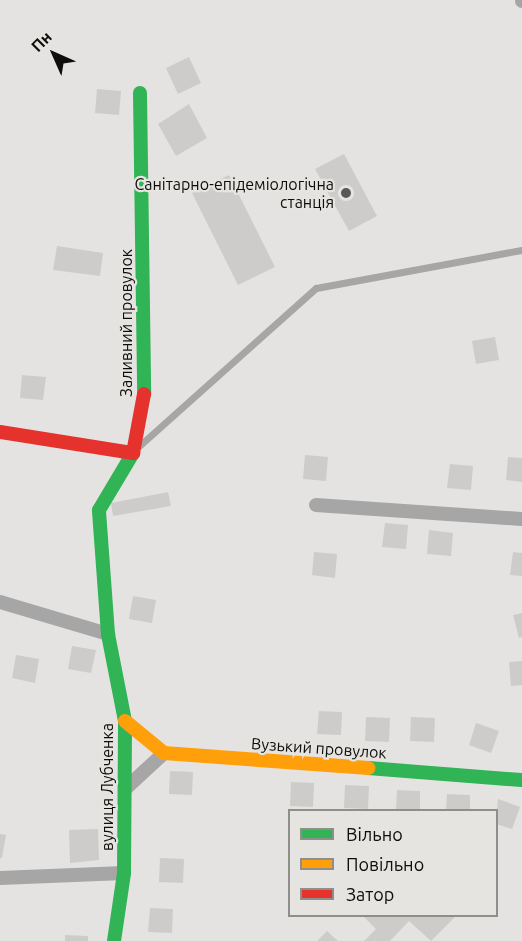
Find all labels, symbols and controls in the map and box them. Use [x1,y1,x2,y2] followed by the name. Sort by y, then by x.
[24,24,84,84] north arrow
[27,27,55,55] text: Пн
[134,174,334,212] place label: Санітарно-епідеміологічна станція
[339,186,353,200] marker: Санітарно-епідеміологічна станція
[116,249,136,397] street label: Заливний провулок
[97,723,117,851] street label: вулиця Лубченка
[251,734,387,762] street label: Вузький провулок
[288,809,498,917] legend
[346,824,403,844] text: Вільно
[346,854,424,874] text: Повільно
[346,884,394,904] text: Затор

